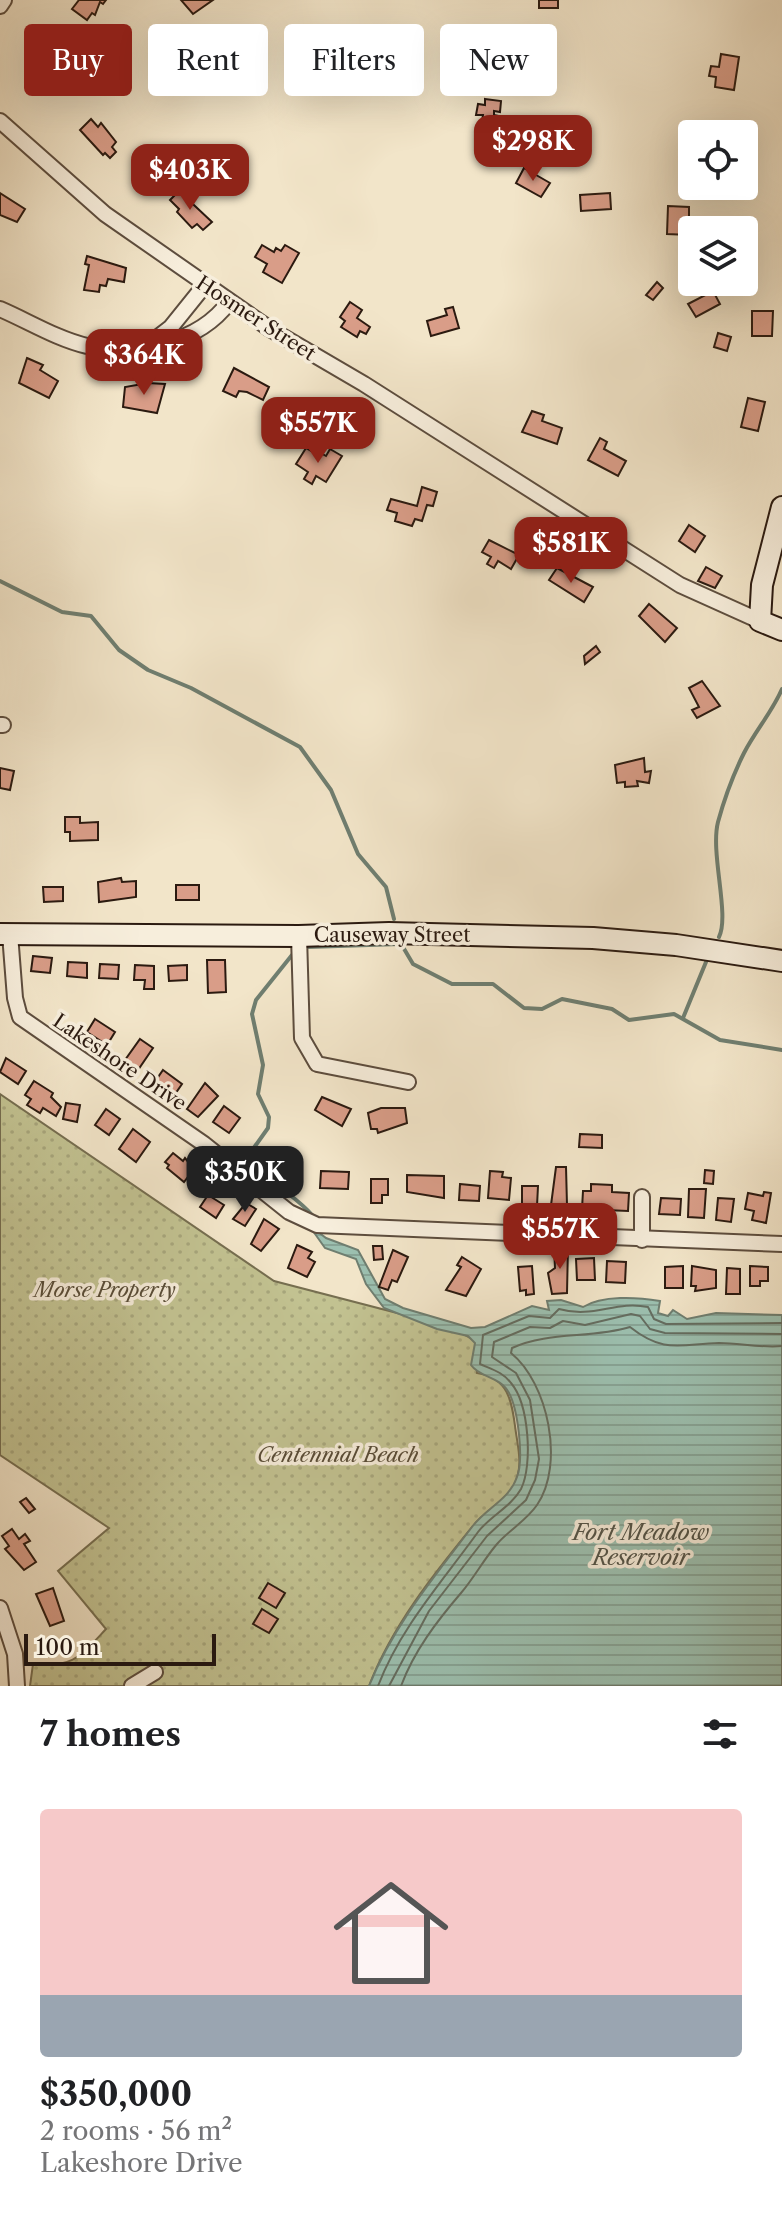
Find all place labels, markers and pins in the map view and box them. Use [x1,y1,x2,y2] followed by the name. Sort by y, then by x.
[477,115,589,183] pin: $298K
[134,144,246,212] pin: $403K
[88,329,200,397] pin: $364K
[262,397,374,465] pin: $557K
[515,517,627,585] pin: $581K
[189,1146,301,1214] pin: $350K
[504,1203,616,1271] pin: $557K

